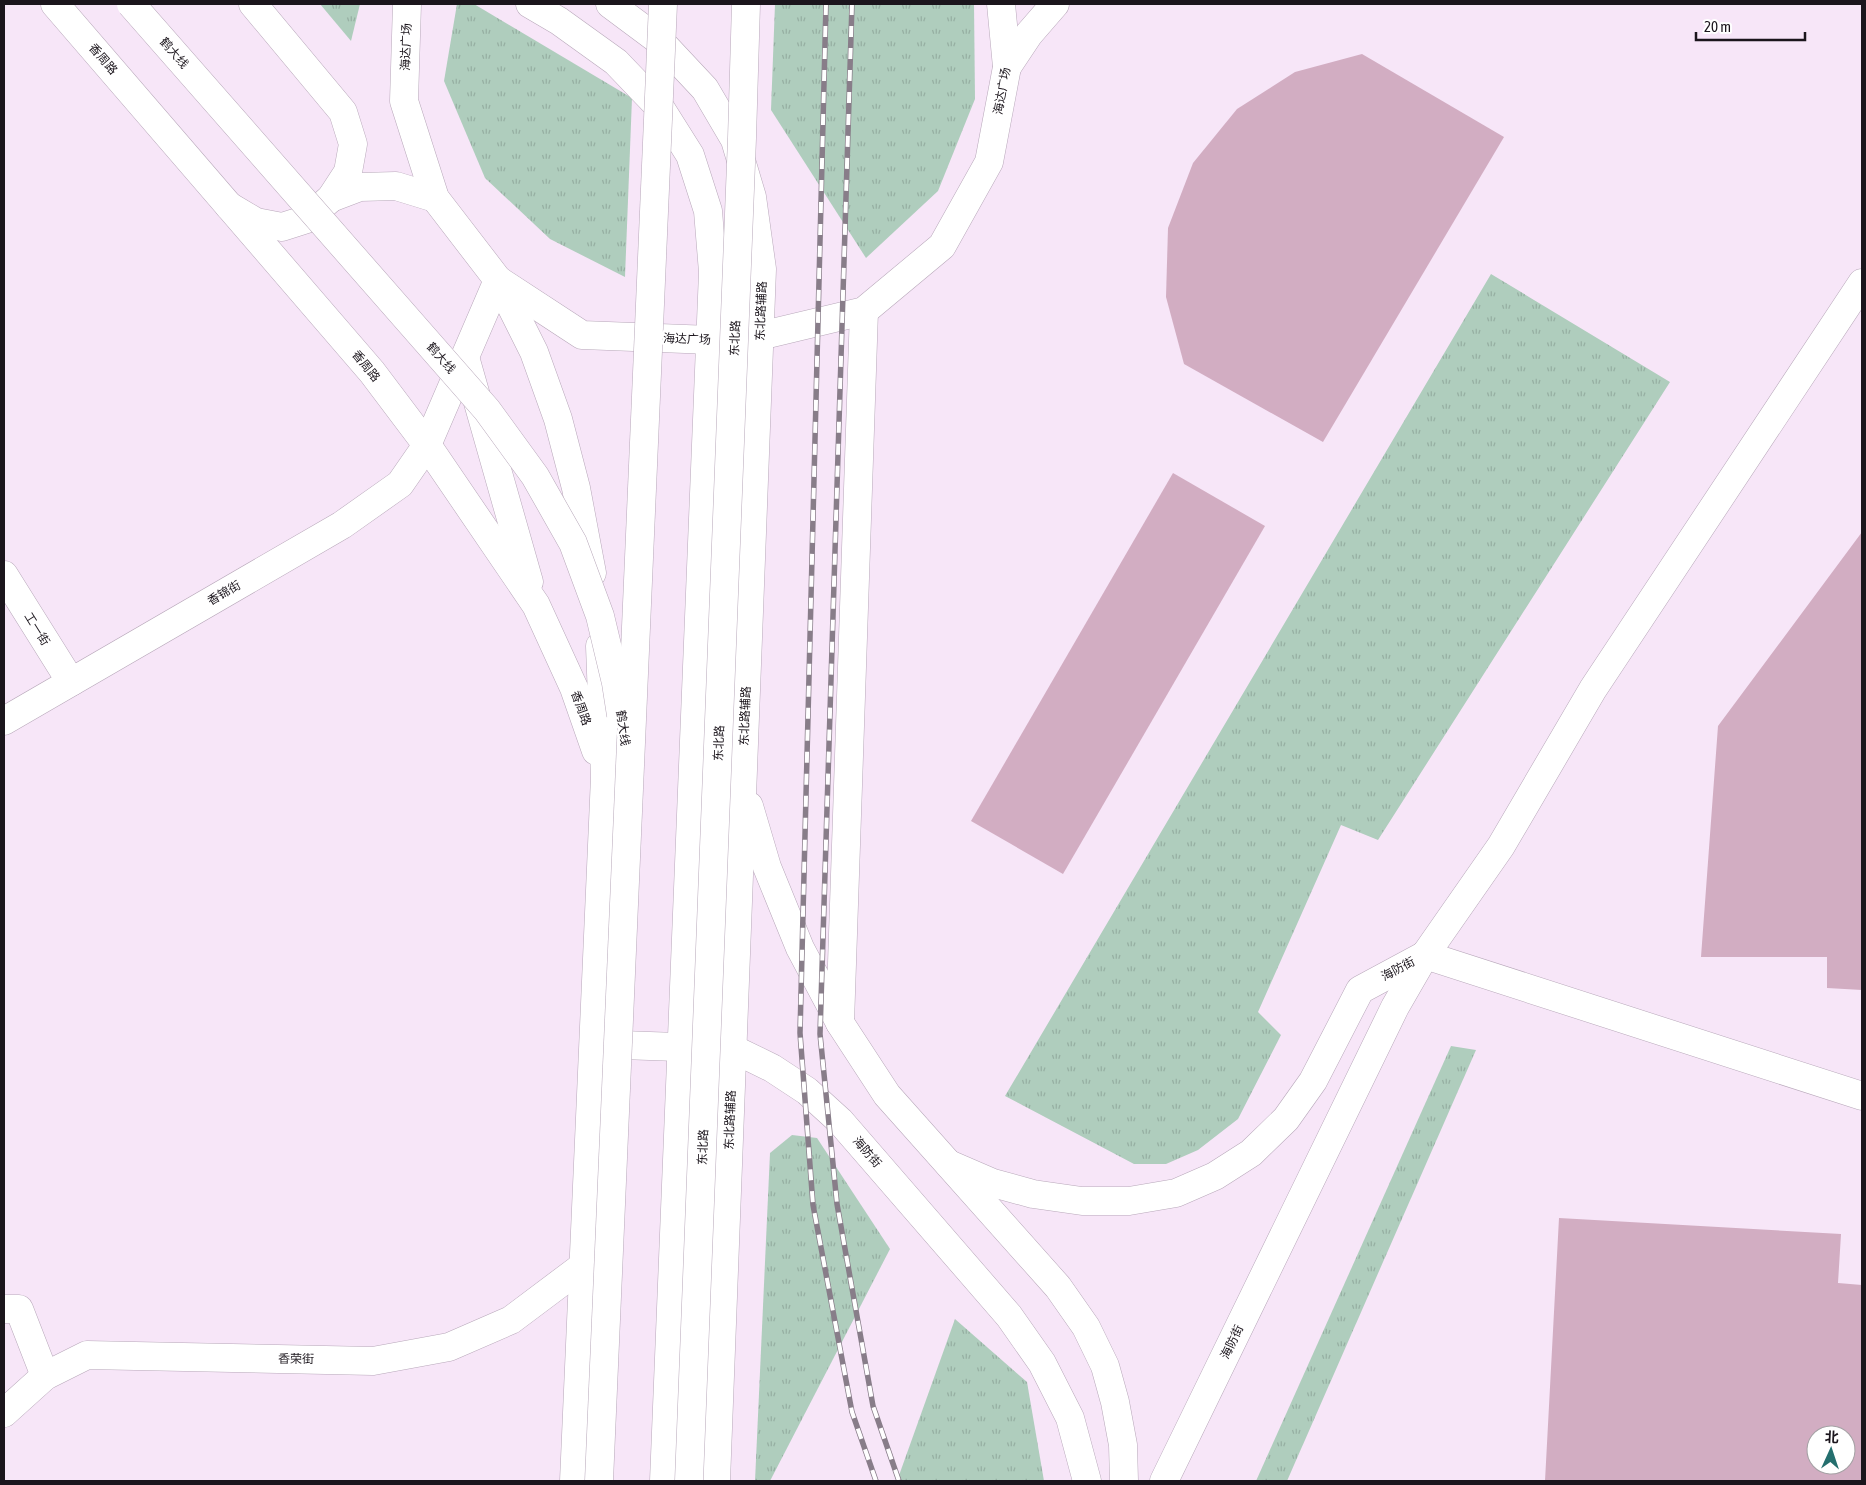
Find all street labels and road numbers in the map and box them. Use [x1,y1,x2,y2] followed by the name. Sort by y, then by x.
[398,23,414,71] street label: 海达广场
[157,35,191,71] street label: 鹤大线
[86,41,120,77] street label: 香周路
[991,66,1013,116] street label: 海达广场
[753,281,769,341] street label: 东北路辅路
[727,320,743,356] street label: 东北路
[663,331,711,347] street label: 海达广场
[424,340,458,376] street label: 鹤大线
[349,348,383,384] street label: 香周路
[205,578,243,608] street label: 香锦街
[22,610,52,648] street label: 工一街
[737,686,753,746] street label: 东北路辅路
[568,689,594,727] street label: 香周路
[614,709,632,747] street label: 鹤大线
[711,725,727,761] street label: 东北路
[1379,954,1417,984] street label: 海防街
[722,1090,738,1150] street label: 东北路辅路
[695,1129,711,1165] street label: 东北路
[850,1134,884,1170] street label: 海防街
[1218,1323,1246,1361] street label: 海防街
[278,1352,314,1366] street label: 香荣街

